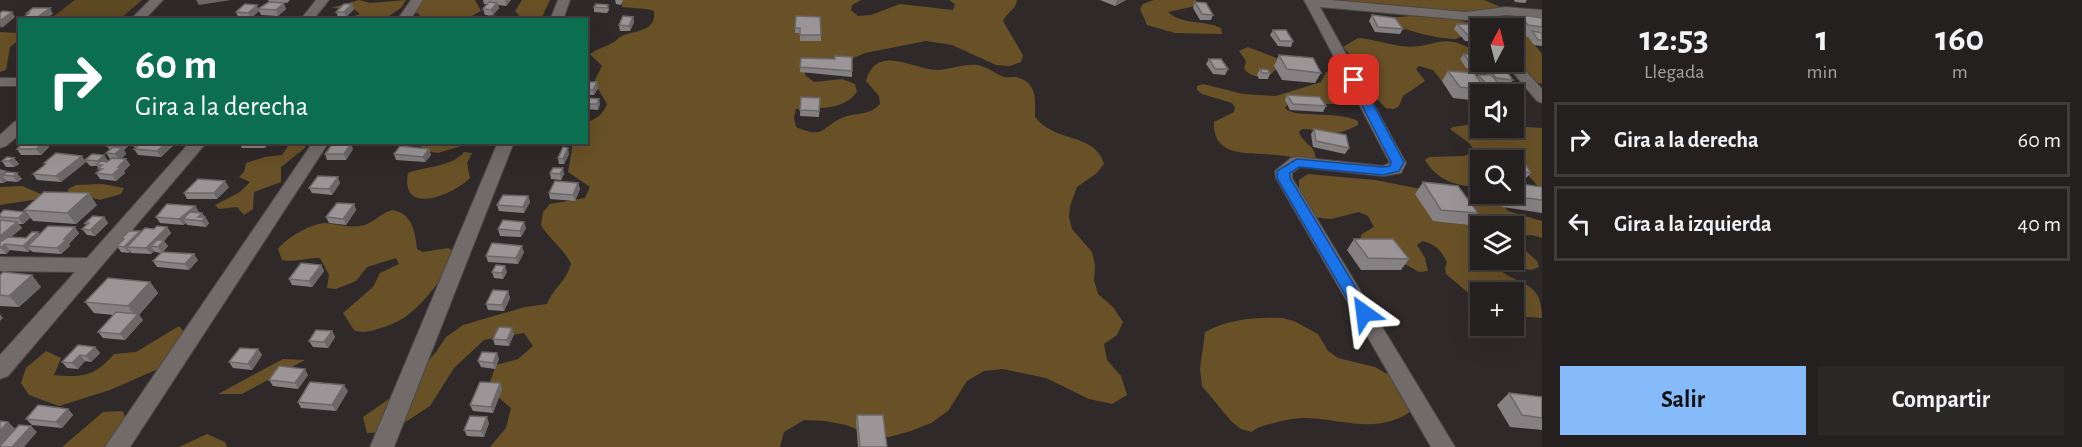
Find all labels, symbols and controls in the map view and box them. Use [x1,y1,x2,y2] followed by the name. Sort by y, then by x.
[1470,18,1524,72] north arrow
[1470,18,1524,336] map controls
[1640,21,1709,57] text: 12:53
[1816,21,1829,57] text: 1
[1935,21,1984,57] text: 160
[36,42,114,120] icon: right
[135,44,217,86] text: 60 m
[1328,54,1379,105] pin
[1644,62,1705,82] text: Llegada
[1806,62,1838,82] text: min
[1952,62,1968,82] text: m
[1337,63,1370,96] icon: arrive
[1470,84,1524,138] button: sound
[135,93,308,120] text: Gira a la derecha
[1563,123,1596,156] icon: right
[1614,129,1759,151] text: Gira a la derecha
[2018,129,2061,151] text: 60 m
[1470,150,1524,204] button: search
[1563,207,1596,240] icon: left
[1614,213,1772,235] text: Gira a la izquierda
[2018,213,2061,235] text: 40 m
[1470,216,1524,270] button: layers
[1332,281,1396,345] position arrow
[1470,282,1524,336] button: +
[1560,366,1806,435] button: Salir
[1818,366,2064,435] button: Compartir

